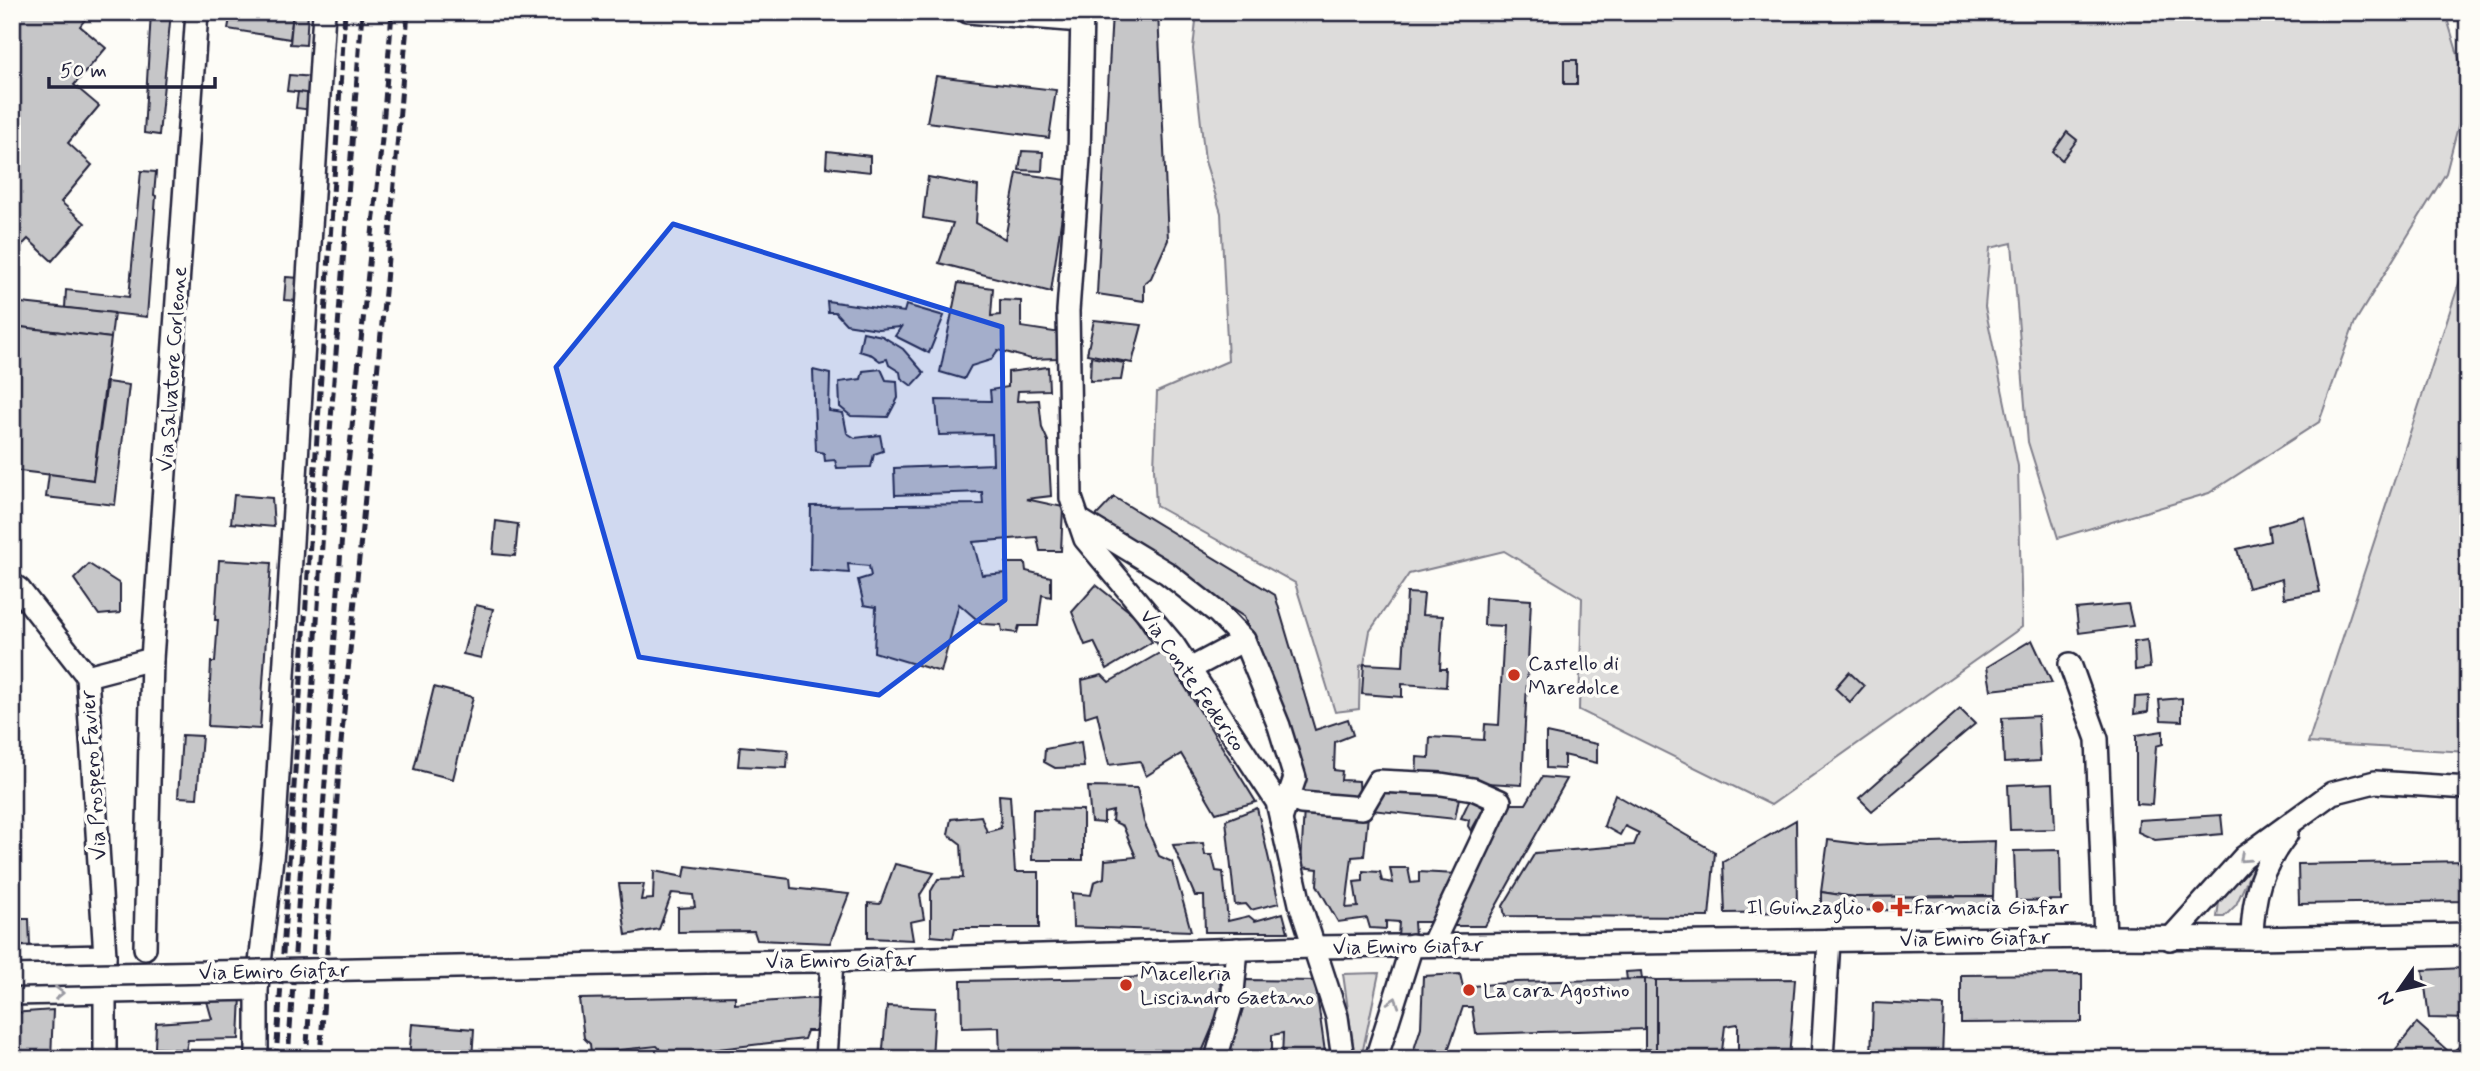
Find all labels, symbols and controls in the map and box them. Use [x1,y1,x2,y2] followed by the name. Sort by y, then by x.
[49,46,215,90] scale bar
[60,57,107,85] text: 50 m
[152,265,194,473] street label: Via Salvatore Corleone
[1133,604,1252,757] street label: Via Conte Federico
[1528,650,1620,702] place label: Castello di Maredolce
[1506,667,1522,683] marker: Castello di Maredolce
[74,689,114,861] street label: Via Prospero Favier
[2239,850,2252,862] one-way arrow
[1747,894,1864,924] place label: Il Guinzaglio
[1914,894,2069,922] place label: Farmacia Giafar
[1870,899,1886,915] marker: Il Guinzaglio
[1892,899,1908,915] marker: Farmacia Giafar
[1899,924,2051,954] street label: Via Emiro Giafar
[1332,932,1484,962] street label: Via Emiro Giafar
[765,946,917,976] street label: Via Emiro Giafar
[2364,956,2434,1026] north arrow
[198,957,350,987] street label: Via Emiro Giafar
[1140,960,1314,1012] place label: Macelleria Lisciandro Gaetano
[1118,977,1134,993] marker: Macelleria Lisciandro Gaetano
[1483,977,1630,1005] place label: La cara Agostino
[1461,982,1477,998] marker: La cara Agostino
[55,985,65,1001] one-way arrow
[2372,986,2400,1011] text: N
[1386,996,1400,1009] one-way arrow

